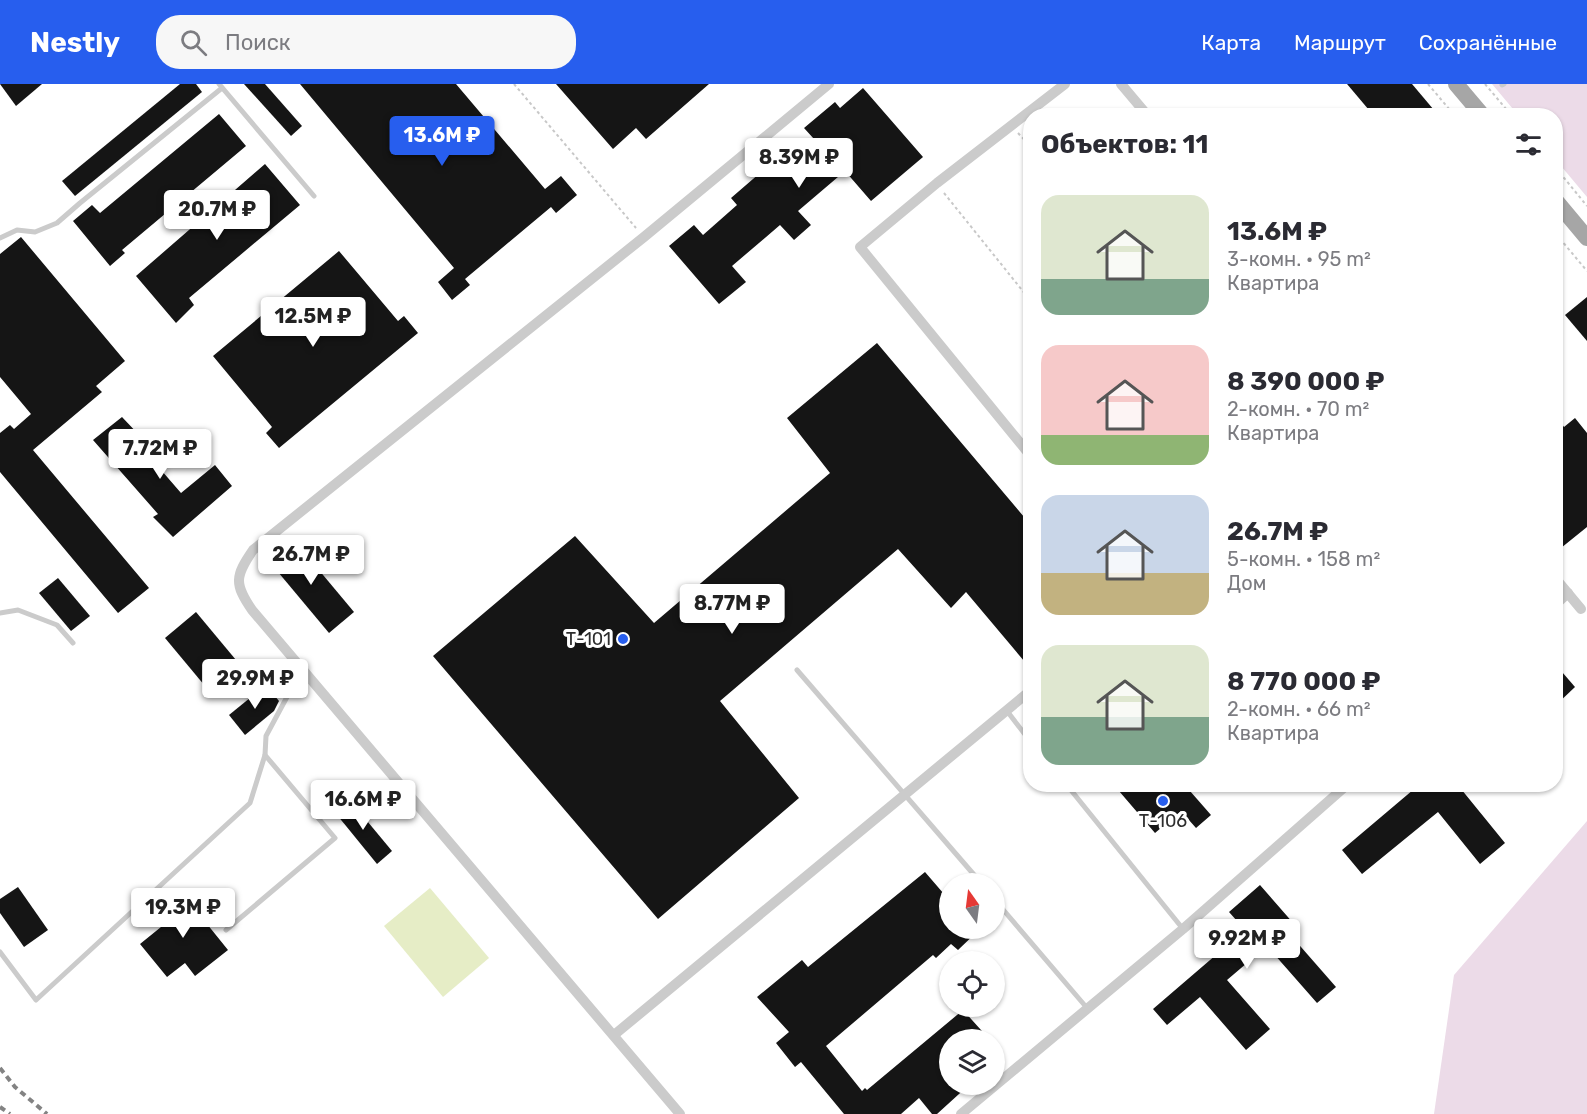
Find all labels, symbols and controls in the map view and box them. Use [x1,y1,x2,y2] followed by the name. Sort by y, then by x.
[156,15,576,69] search box
[30,26,120,59] text: Nestly
[177,26,210,59] icon: search
[225,29,291,56] text: Поиск
[1201,30,1261,55] text: Карта
[1294,30,1386,55] text: Маршрут
[1419,30,1557,55] text: Сохранённые
[387,116,497,167] pin: 13.6M ₽
[404,123,480,147] text: 13.6M ₽
[1512,128,1545,161] icon: filters
[1041,129,1208,160] text: Объектов: 11
[744,138,854,189] pin: 8.39M ₽
[759,145,839,169] text: 8.39M ₽
[162,190,272,241] pin: 20.7M ₽
[178,197,256,221] text: 20.7M ₽
[1227,216,1327,247] text: 13.6M ₽
[1089,219,1161,291] icon: home
[1227,247,1371,271] text: 3-комн. · 95 m²
[1227,271,1319,295] text: Квартира
[258,297,368,348] pin: 12.5M ₽
[275,304,351,328] text: 12.5M ₽
[1227,366,1384,397] text: 8 390 000 ₽
[1089,369,1161,441] icon: home
[1227,397,1369,421] text: 2-комн. · 70 m²
[1227,421,1319,445] text: Квартира
[105,429,215,480] pin: 7.72M ₽
[122,436,198,460] text: 7.72M ₽
[1227,516,1328,547] text: 26.7M ₽
[1089,519,1161,591] icon: home
[256,535,366,586] pin: 26.7M ₽
[272,542,350,566] text: 26.7M ₽
[1227,547,1380,571] text: 5-комн. · 158 m²
[1227,571,1266,595] text: Дом
[677,584,787,635] pin: 8.77M ₽
[694,591,770,615] text: 8.77M ₽
[566,628,611,650] place label: Т-101
[616,632,630,646] marker: Т-101
[200,659,310,710] pin: 29.9M ₽
[216,666,294,690] text: 29.9M ₽
[1227,666,1380,697] text: 8 770 000 ₽
[1089,669,1161,741] icon: home
[1227,697,1371,721] text: 2-комн. · 66 m²
[1227,721,1319,745] text: Квартира
[308,780,418,831] pin: 16.6M ₽
[325,787,401,811] text: 16.6M ₽
[1156,794,1170,808] marker: Т-106
[1139,810,1187,832] place label: Т-106
[939,873,1005,939] north arrow
[939,873,1005,1095] map controls
[128,888,238,939] pin: 19.3M ₽
[145,895,221,919] text: 19.3M ₽
[1192,919,1302,970] pin: 9.92M ₽
[1208,926,1286,950] text: 9.92M ₽
[939,951,1005,1017] button: locate
[939,1029,1005,1095] button: layers

